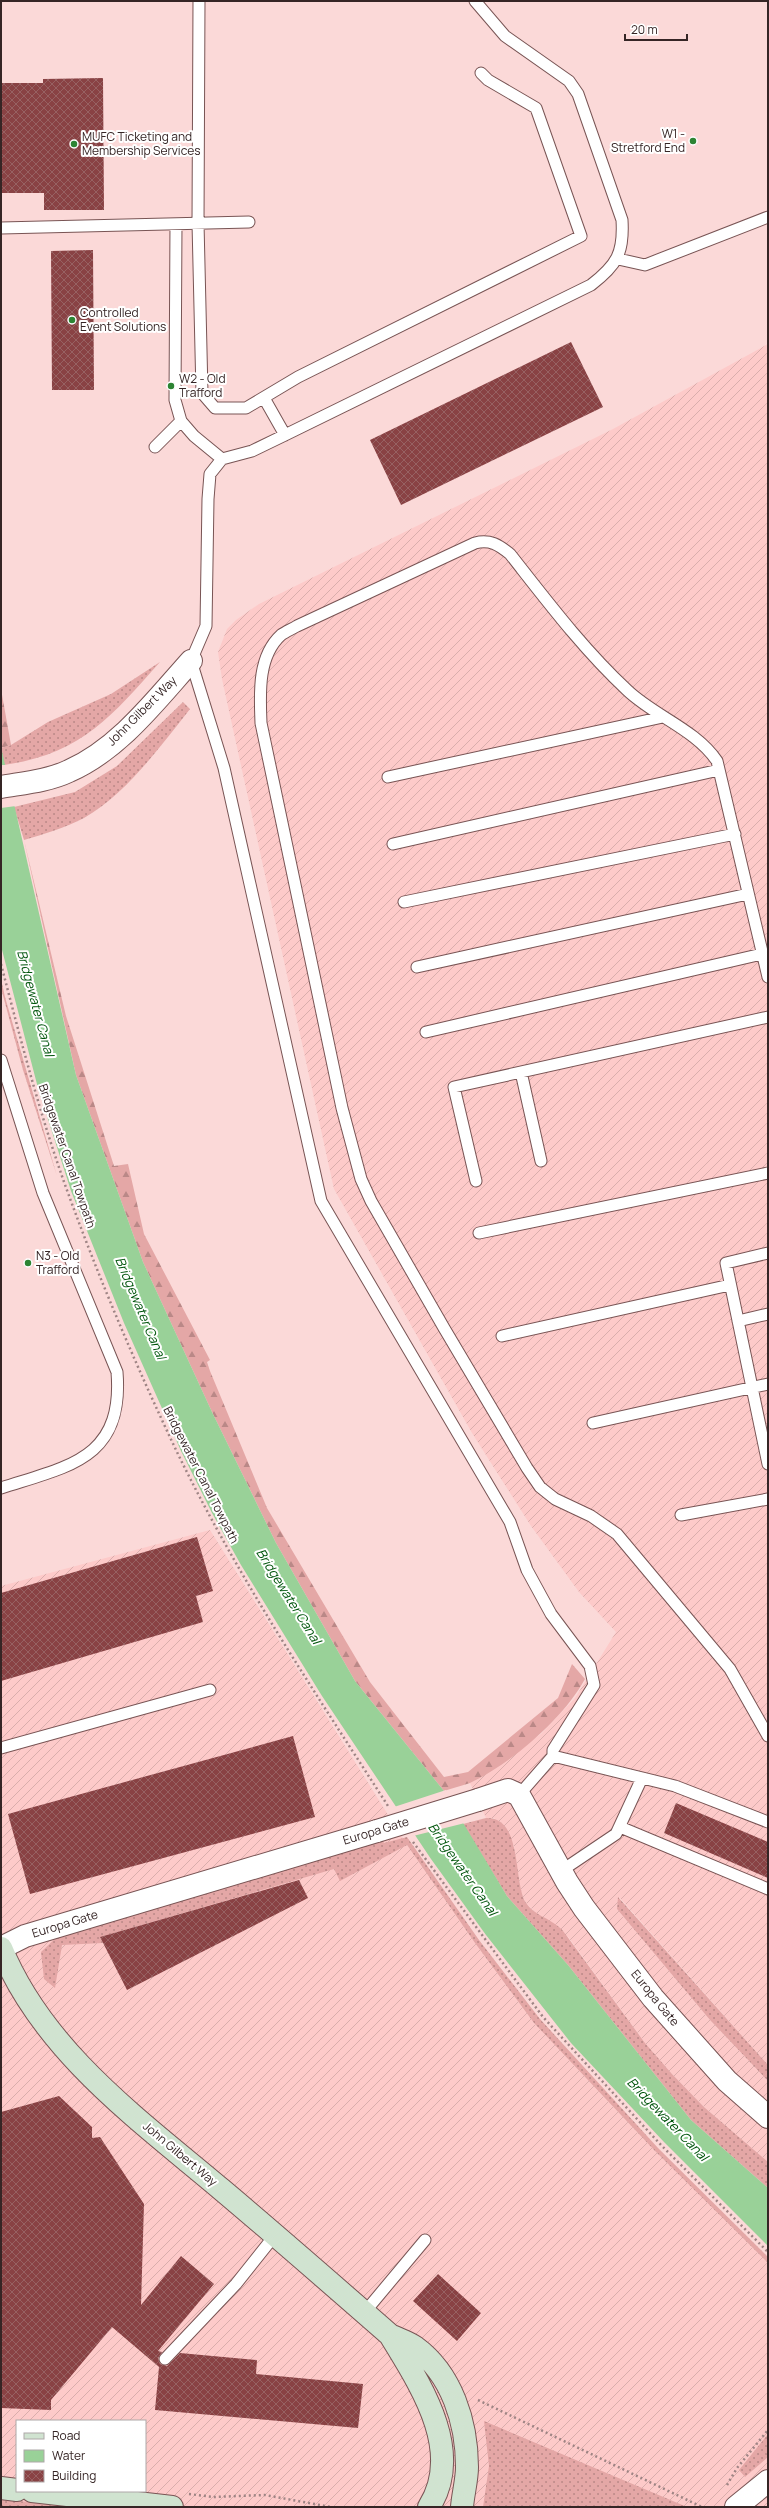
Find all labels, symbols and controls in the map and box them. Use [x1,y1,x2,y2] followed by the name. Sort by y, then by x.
[625,16,687,42] scale bar
[631,21,658,38] text: 20 m
[611,125,685,156] place label: W1 - Stretford End
[82,128,200,159] place label: MUFC Ticketing and Membership Services
[688,136,698,146] marker: W1 - Stretford End
[69,139,79,149] marker: MUFC Ticketing and Membership Services
[80,304,166,335] place label: Controlled Event Solutions
[67,315,77,325] marker: Controlled Event Solutions
[179,370,226,401] place label: W2 - Old Trafford
[166,381,176,391] marker: W2 - Old Trafford
[103,672,181,749] street label: John Gilbert Way
[13,948,59,1060] water label: Bridgewater Canal
[35,1081,100,1230] street label: Bridgewater Canal Towpath
[36,1247,79,1278] place label: N3 - Old Trafford
[111,1254,171,1364] water label: Bridgewater Canal
[23,1258,33,1268] marker: N3 - Old Trafford
[159,1403,243,1546] street label: Bridgewater Canal Towpath
[252,1545,327,1649] water label: Bridgewater Canal
[341,1812,411,1849] street label: Europa Gate
[424,1819,503,1921] water label: Bridgewater Canal
[30,1905,100,1942] street label: Europa Gate
[627,1966,683,2030] street label: Europa Gate
[623,2073,714,2166] water label: Bridgewater Canal
[139,2117,222,2190] street label: John Gilbert Way
[16,2420,146,2492] legend
[52,2427,80,2444] text: Road
[52,2447,86,2464] text: Water
[52,2467,96,2484] text: Building

